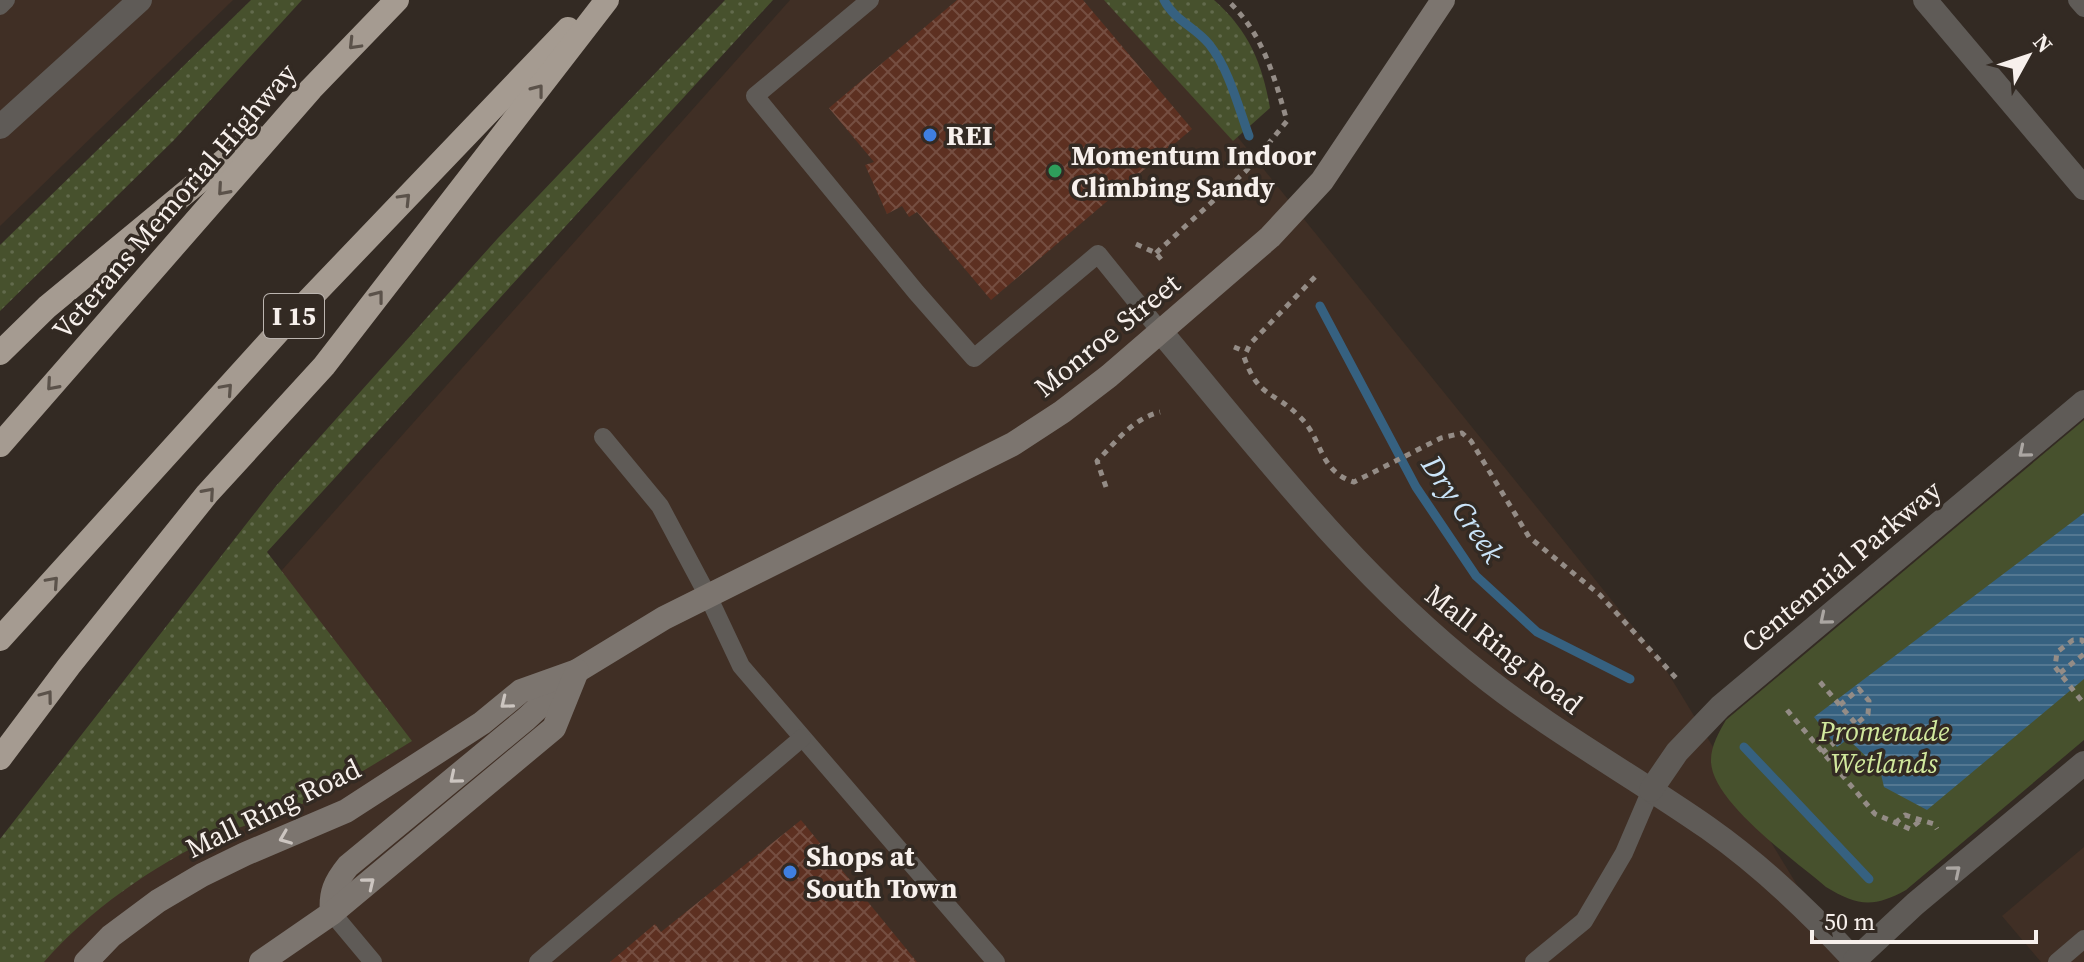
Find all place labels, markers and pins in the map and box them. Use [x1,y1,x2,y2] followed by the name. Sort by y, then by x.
[946,116,993,154] place label: REI
[921,126,939,144] marker: REI
[1071,136,1316,206] place label: Momentum Indoor Climbing Sandy
[1046,162,1064,180] marker: Momentum Indoor Climbing Sandy
[806,837,958,907] place label: Shops at South Town
[781,863,799,881] marker: Shops at South Town

